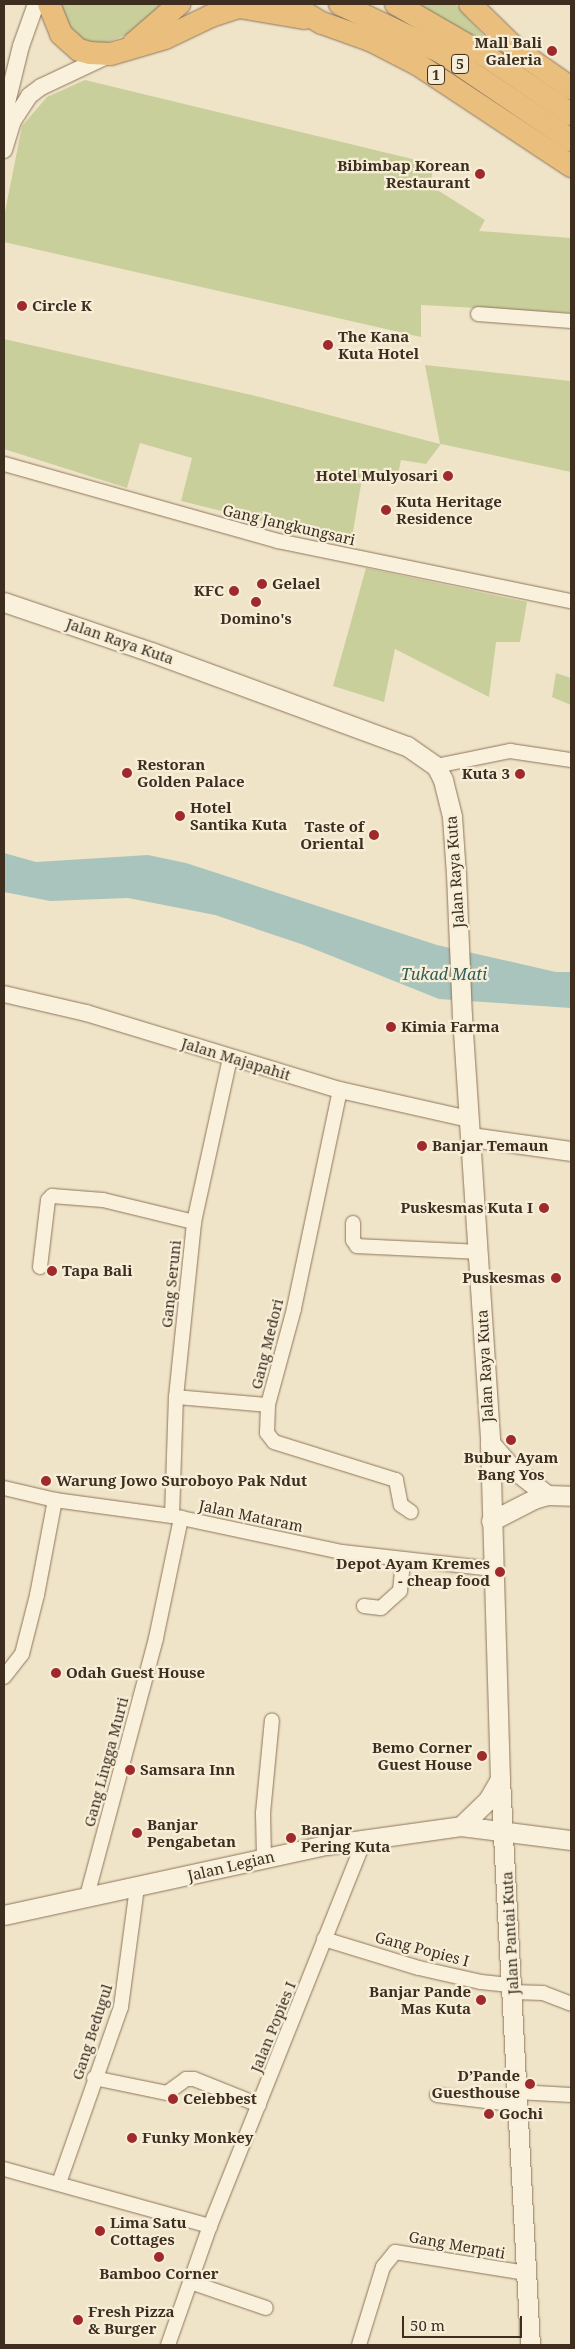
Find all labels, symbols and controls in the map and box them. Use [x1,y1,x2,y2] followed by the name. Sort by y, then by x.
[475,33,542,68] place label: Mall Bali Galeria
[546,45,558,57] marker: Mall Bali Galeria
[450,52,470,76] road number: 5
[426,64,446,86] road number: 1
[337,156,470,191] place label: Bibimbap Korean Restaurant
[474,168,486,180] marker: Bibimbap Korean Restaurant
[32,297,92,315] place label: Circle K
[16,300,28,312] marker: Circle K
[338,327,419,362] place label: The Kana Kuta Hotel
[322,339,334,351] marker: The Kana Kuta Hotel
[316,467,438,485] place label: Hotel Mulyosari
[442,470,454,482] marker: Hotel Mulyosari
[396,492,502,527] place label: Kuta Heritage Residence
[221,501,357,549] street label: Gang Jangkungsari
[380,504,392,516] marker: Kuta Heritage Residence
[272,575,320,593] place label: Gelael
[256,578,268,590] marker: Gelael
[194,582,224,600] place label: KFC
[228,585,240,597] marker: KFC
[250,596,262,608] marker: Domino's
[220,610,292,628] place label: Domino's
[64,614,176,668] street label: Jalan Raya Kuta
[137,755,245,790] place label: Restoran Golden Palace
[462,765,510,783] place label: Kuta 3
[121,767,133,779] marker: Restoran Golden Palace
[514,768,526,780] marker: Kuta 3
[190,798,287,833] place label: Hotel Santika Kuta
[174,810,186,822] marker: Hotel Santika Kuta
[442,815,468,929] street label: Jalan Raya Kuta
[300,817,364,852] place label: Taste of Oriental
[368,829,380,841] marker: Taste of Oriental
[401,964,487,984] water label: Tukad Mati
[401,1018,500,1036] place label: Kimia Farma
[385,1021,397,1033] marker: Kimia Farma
[179,1034,293,1084] street label: Jalan Majapahit
[432,1137,549,1155] place label: Banjar Temaun
[416,1140,428,1152] marker: Banjar Temaun
[401,1199,533,1217] place label: Puskesmas Kuta I
[537,1201,551,1215] marker: Puskesmas Kuta I
[157,1239,185,1329] street label: Gang Seruni
[62,1262,133,1280] place label: Tapa Bali
[46,1265,58,1277] marker: Tapa Bali
[462,1269,545,1287] place label: Puskesmas
[549,1271,563,1285] marker: Puskesmas
[247,1297,287,1391] street label: Gang Medori
[473,1309,497,1423] street label: Jalan Raya Kuta
[505,1434,517,1446] marker: Bubur Ayam Bang Yos
[464,1448,558,1483] place label: Bubur Ayam Bang Yos
[56,1472,307,1490] place label: Warung Jowo Suroboyo Pak Ndut
[40,1475,52,1487] marker: Warung Jowo Suroboyo Pak Ndut
[197,1496,305,1536] street label: Jalan Mataram
[336,1554,490,1589] place label: Depot Ayam Kremes - cheap food
[494,1566,506,1578] marker: Depot Ayam Kremes - cheap food
[66,1664,205,1682] place label: Odah Guest House
[50,1667,62,1679] marker: Odah Guest House
[80,1695,132,1829] street label: Gang Lingga Murti
[372,1738,472,1773] place label: Bemo Corner Guest House
[476,1750,488,1762] marker: Bemo Corner Guest House
[140,1761,235,1779] place label: Samsara Inn
[124,1764,136,1776] marker: Samsara Inn
[147,1815,236,1850] place label: Banjar Pengabetan
[301,1820,390,1855] place label: Banjar Pering Kuta
[131,1827,143,1839] marker: Banjar Pengabetan
[285,1832,297,1844] marker: Banjar Pering Kuta
[186,1847,276,1885] street label: Jalan Legian
[498,1871,522,1995] street label: Jalan Pantai Kuta
[373,1928,471,1970] street label: Gang Popies I
[247,1979,299,2075] street label: Jalan Popies I
[68,1982,116,2082] street label: Gang Bedugul
[369,1982,471,2017] place label: Banjar Pande Mas Kuta
[475,1994,487,2006] marker: Banjar Pande Mas Kuta
[432,2066,520,2101] place label: D’Pande Guesthouse
[524,2078,536,2090] marker: D’Pande Guesthouse
[183,2090,257,2108] place label: Celebbest
[167,2093,179,2105] marker: Celebbest
[499,2105,543,2123] place label: Gochi
[483,2108,495,2120] marker: Gochi
[142,2129,253,2147] place label: Funky Monkey
[126,2132,138,2144] marker: Funky Monkey
[110,2213,187,2248] place label: Lima Satu Cottages
[94,2225,106,2237] marker: Lima Satu Cottages
[407,2228,507,2262] street label: Gang Merpati
[153,2251,165,2263] marker: Bamboo Corner
[99,2265,219,2283] place label: Bamboo Corner
[88,2302,175,2337] place label: Fresh Pizza & Burger
[405,2306,525,2338] scale bar
[72,2314,84,2326] marker: Fresh Pizza & Burger
[410,2315,445,2335] text: 50 m

